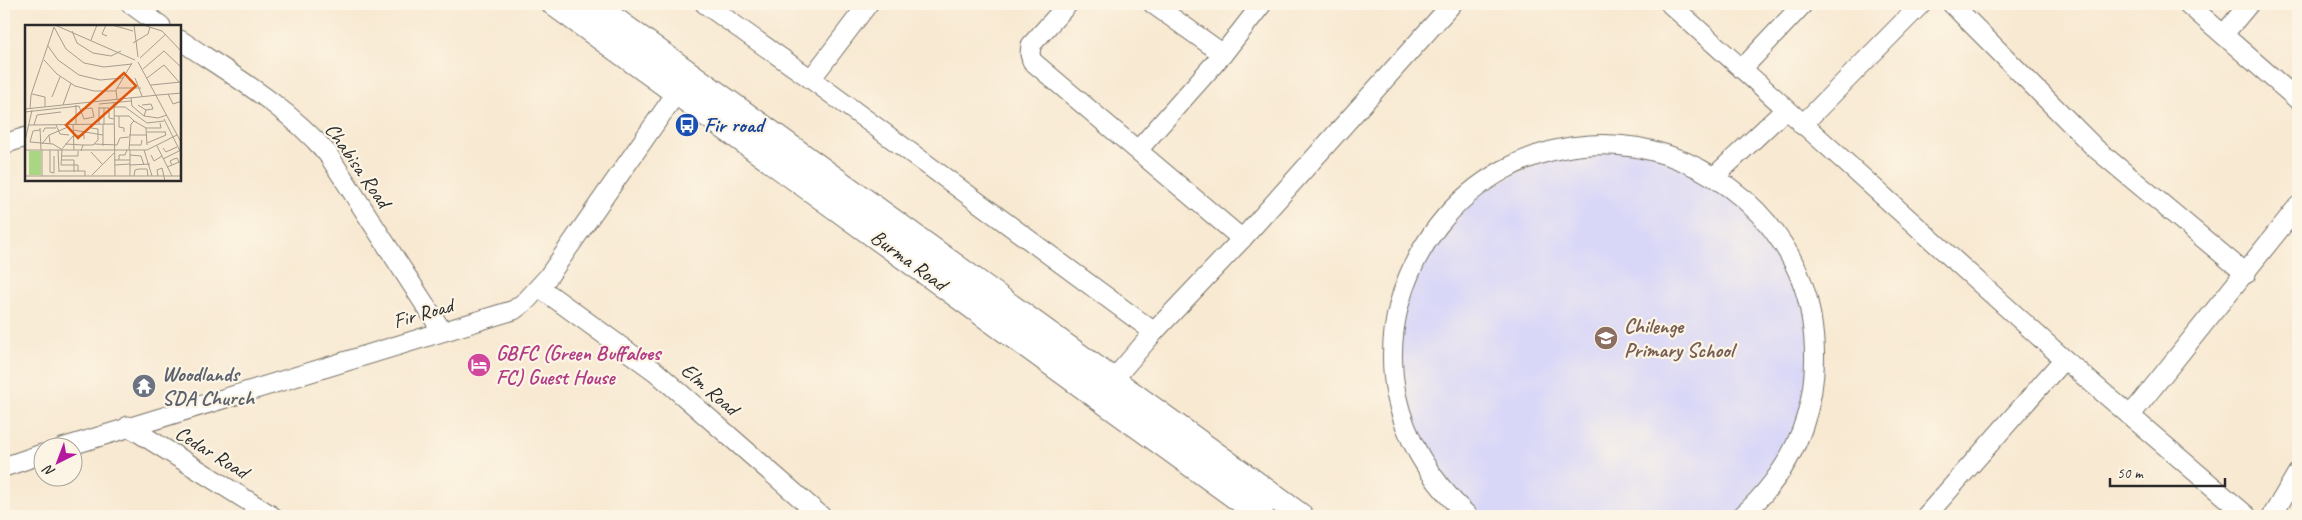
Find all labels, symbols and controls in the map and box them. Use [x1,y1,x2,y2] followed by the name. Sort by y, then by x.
[25,25,181,181] inset map
[674,112,700,138] bus stop icon: Fir road
[704,112,767,138] place label: Fir road
[319,117,399,216] street label: Chabisa Road
[866,224,954,298] street label: Burma Road
[390,291,460,334] street label: Fir Road
[1624,313,1738,363] place label: Chilenge Primary School
[1593,325,1619,351] school or university icon: Chilenge Primary School
[496,340,663,390] place label: GBFC (Green Buffaloes FC) Guest House
[466,352,492,378] hotel icon: GBFC (Green Buffaloes FC) Guest House
[676,357,746,423] street label: Elm Road
[162,361,255,411] place label: Woodlands SDA Church
[131,373,157,399] temple icon: Woodlands SDA Church
[171,419,256,486] street label: Cedar Road
[32,438,82,488] north arrow
[2110,455,2224,487] scale bar
[39,461,59,481] text: N
[2117,464,2144,483] text: 50 m

